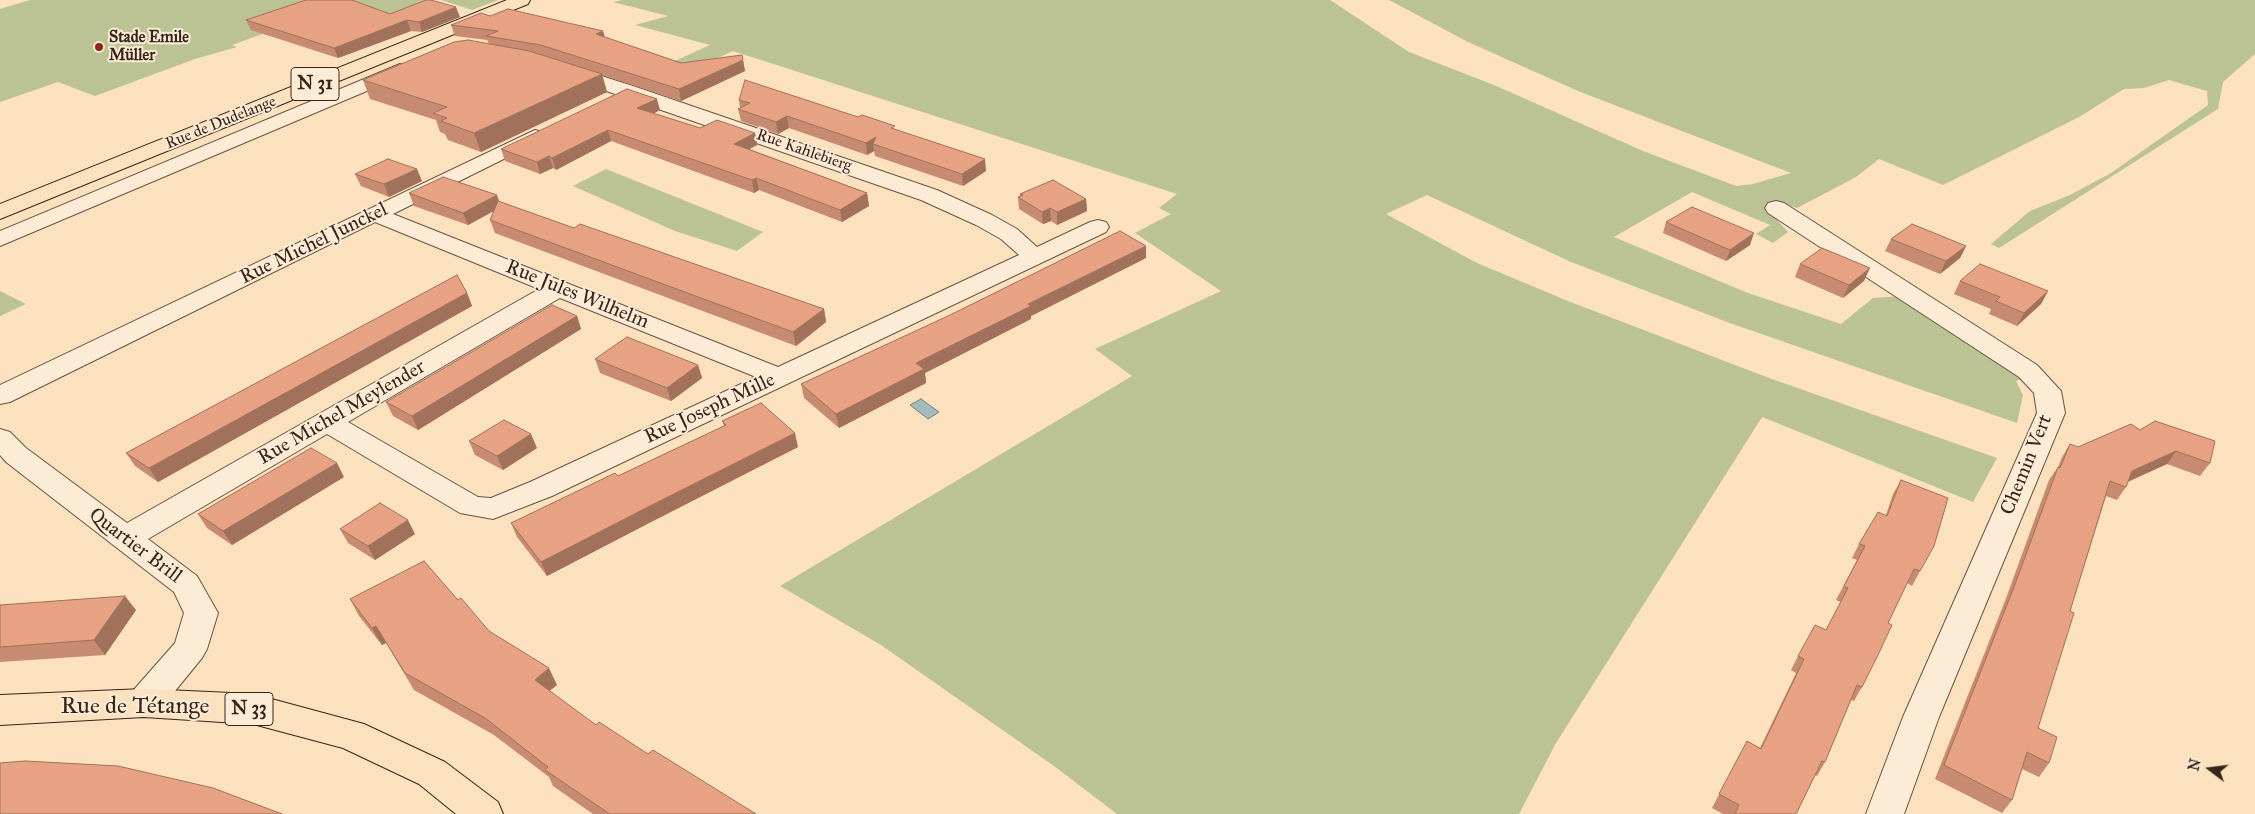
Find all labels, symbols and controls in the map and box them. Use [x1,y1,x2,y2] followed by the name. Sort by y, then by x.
[109,28,189,66] place label: Stade Emile Müller
[93,41,105,53] marker: Stade Emile Müller
[291,68,339,100] road number: N 31
[163,92,279,154] street label: Rue de Dudelange
[754,126,854,176] street label: Rue Kahlebierg
[236,198,392,290] street label: Rue Michel Junckel
[502,255,652,335] street label: Rue Jules Wilhelm
[254,355,430,471] street label: Rue Michel Meylender
[641,368,779,450] street label: Rue Joseph Mille
[1996,411,2058,519] street label: Chemin Vert
[84,503,186,589] street label: Quartier Brill
[225,692,273,726] road number: N 33
[60,693,210,721] street label: Rue de Tétange
[2185,744,2235,794] north arrow
[2185,757,2205,773] text: N

